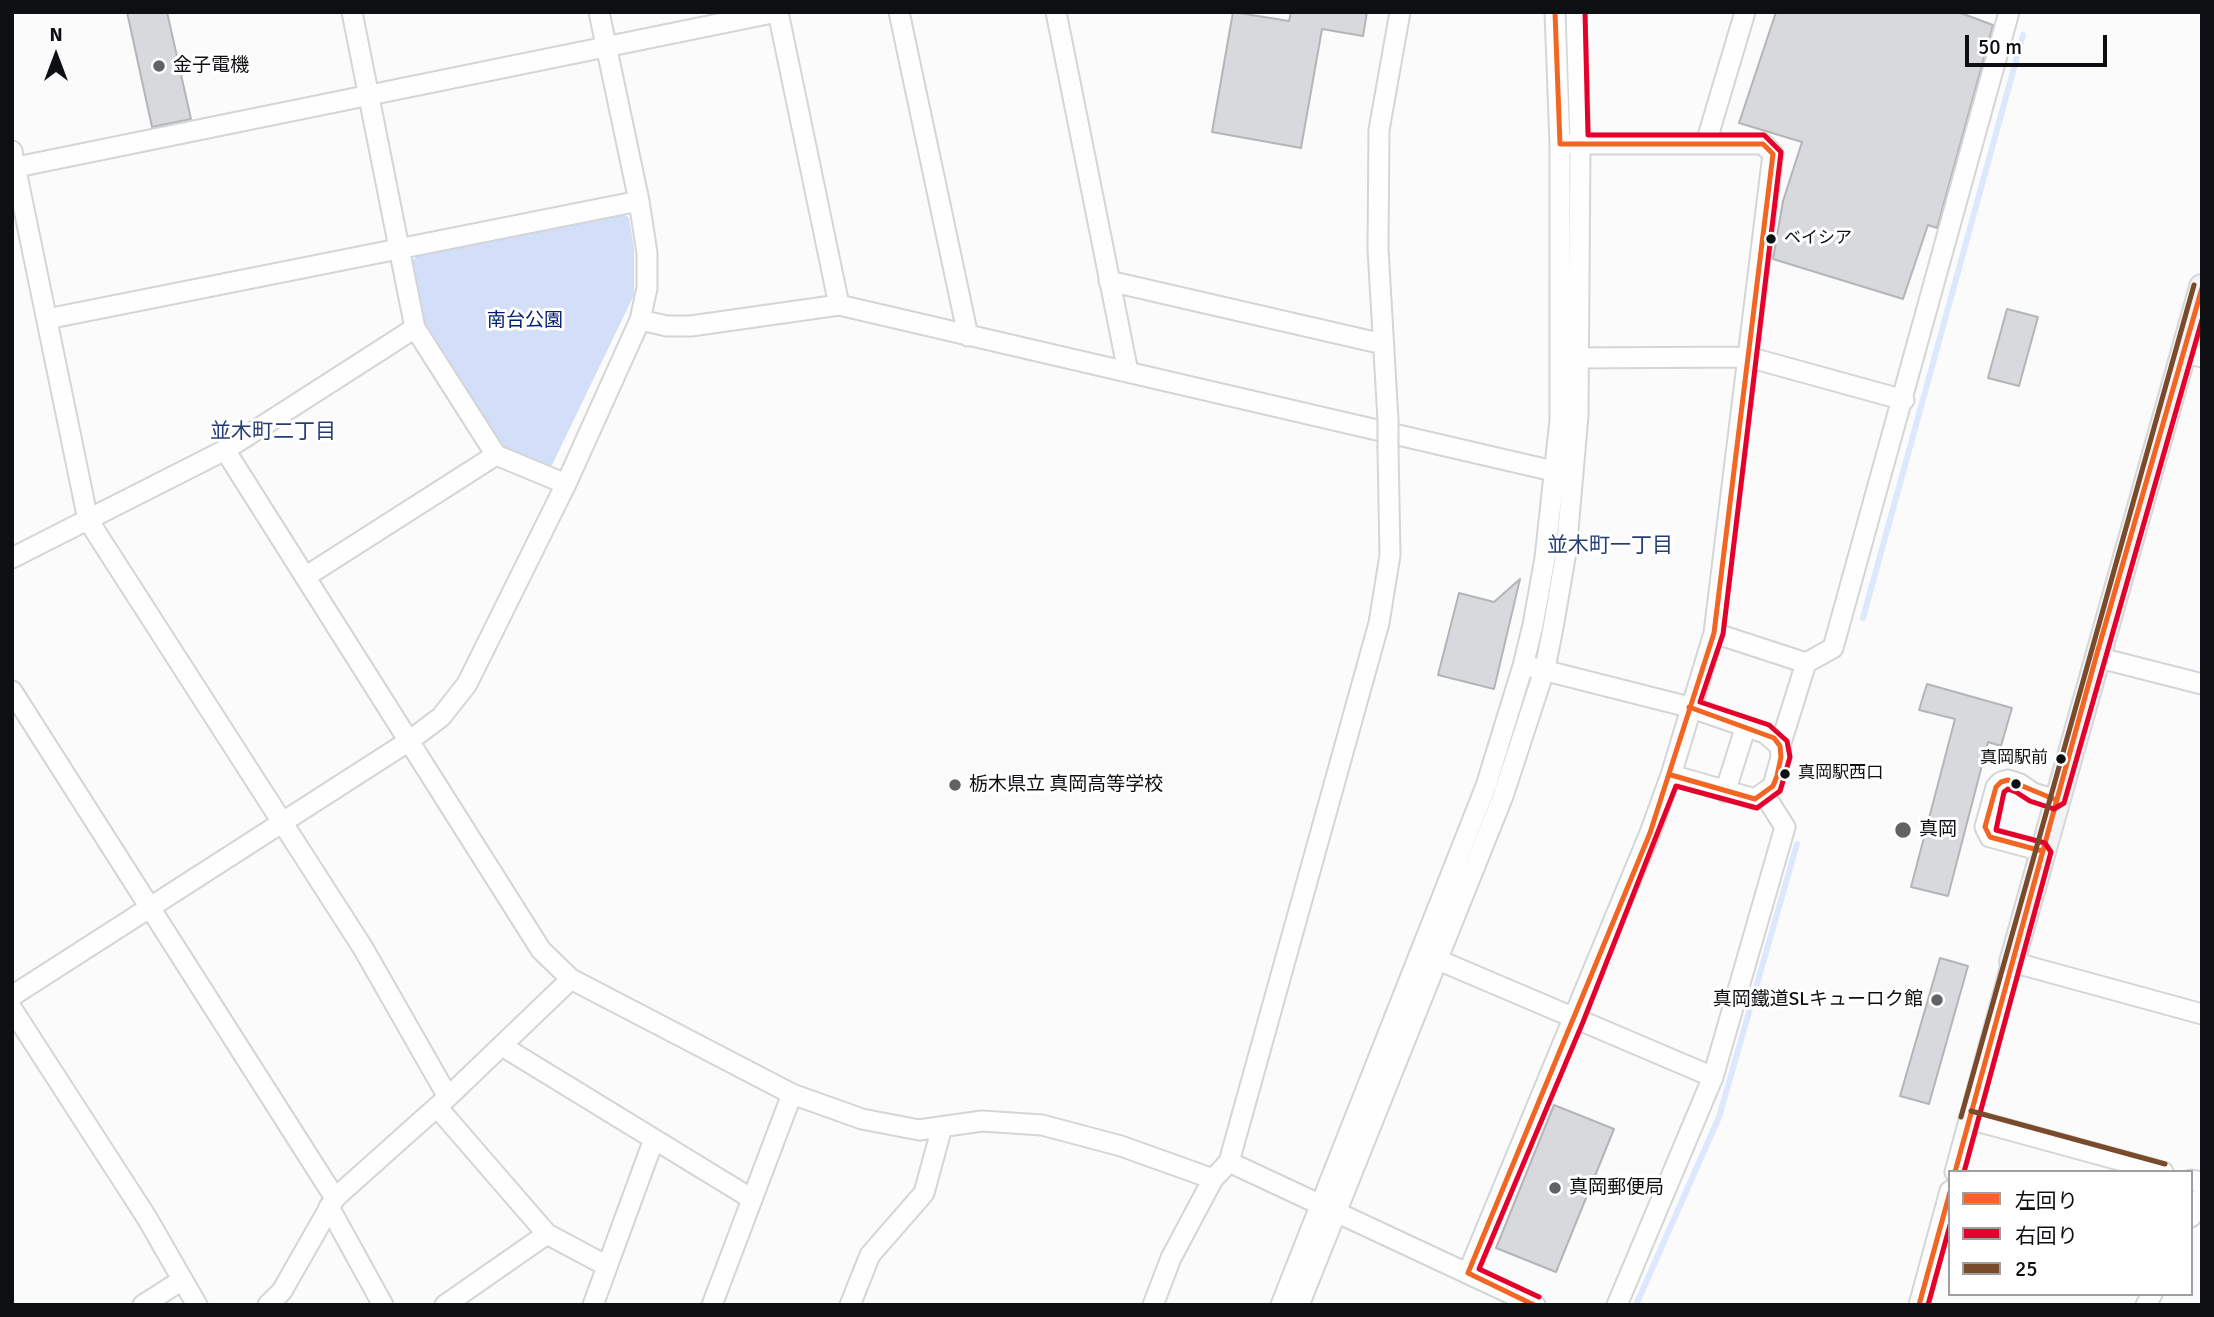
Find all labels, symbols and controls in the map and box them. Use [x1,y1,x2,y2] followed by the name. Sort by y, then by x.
[21,21,91,91] north arrow
[1969,21,2111,65] scale bar
[49,23,63,47] text: N
[1978,34,2022,60] text: 50 m
[173,55,249,77] place label: 金子電機
[151,58,167,74] marker: 金子電機
[1784,229,1852,249] place label: ベイシア
[1764,232,1778,246] marker: ベイシア
[487,310,563,332] park label: 南台公園
[210,419,336,445] district label: 並木町二丁目
[1547,533,1673,559] district label: 並木町一丁目
[1980,749,2048,769] place label: 真岡駅前
[2054,752,2068,766] marker: 真岡駅前
[1798,764,1883,784] place label: 真岡駅西口
[1778,767,1792,781] marker: 真岡駅西口
[969,774,1163,796] place label: 栃木県立 真岡高等学校
[947,777,963,793] marker: 栃木県立 真岡高等学校
[2009,777,2023,791] unlabelled marker
[1919,819,1957,841] place label: 真岡
[1893,820,1913,840] marker: 真岡
[1713,989,1923,1011] place label: 真岡鐵道SLキューロク館
[1929,992,1945,1008] marker: 真岡鐵道SLキューロク館
[1948,1170,2193,1296] legend
[1569,1177,1664,1199] place label: 真岡郵便局
[1547,1180,1563,1196] marker: 真岡郵便局
[2015,1188,2078,1214] text: 左回り
[2015,1223,2078,1249] text: 右回り
[2015,1256,2038,1282] text: 25

